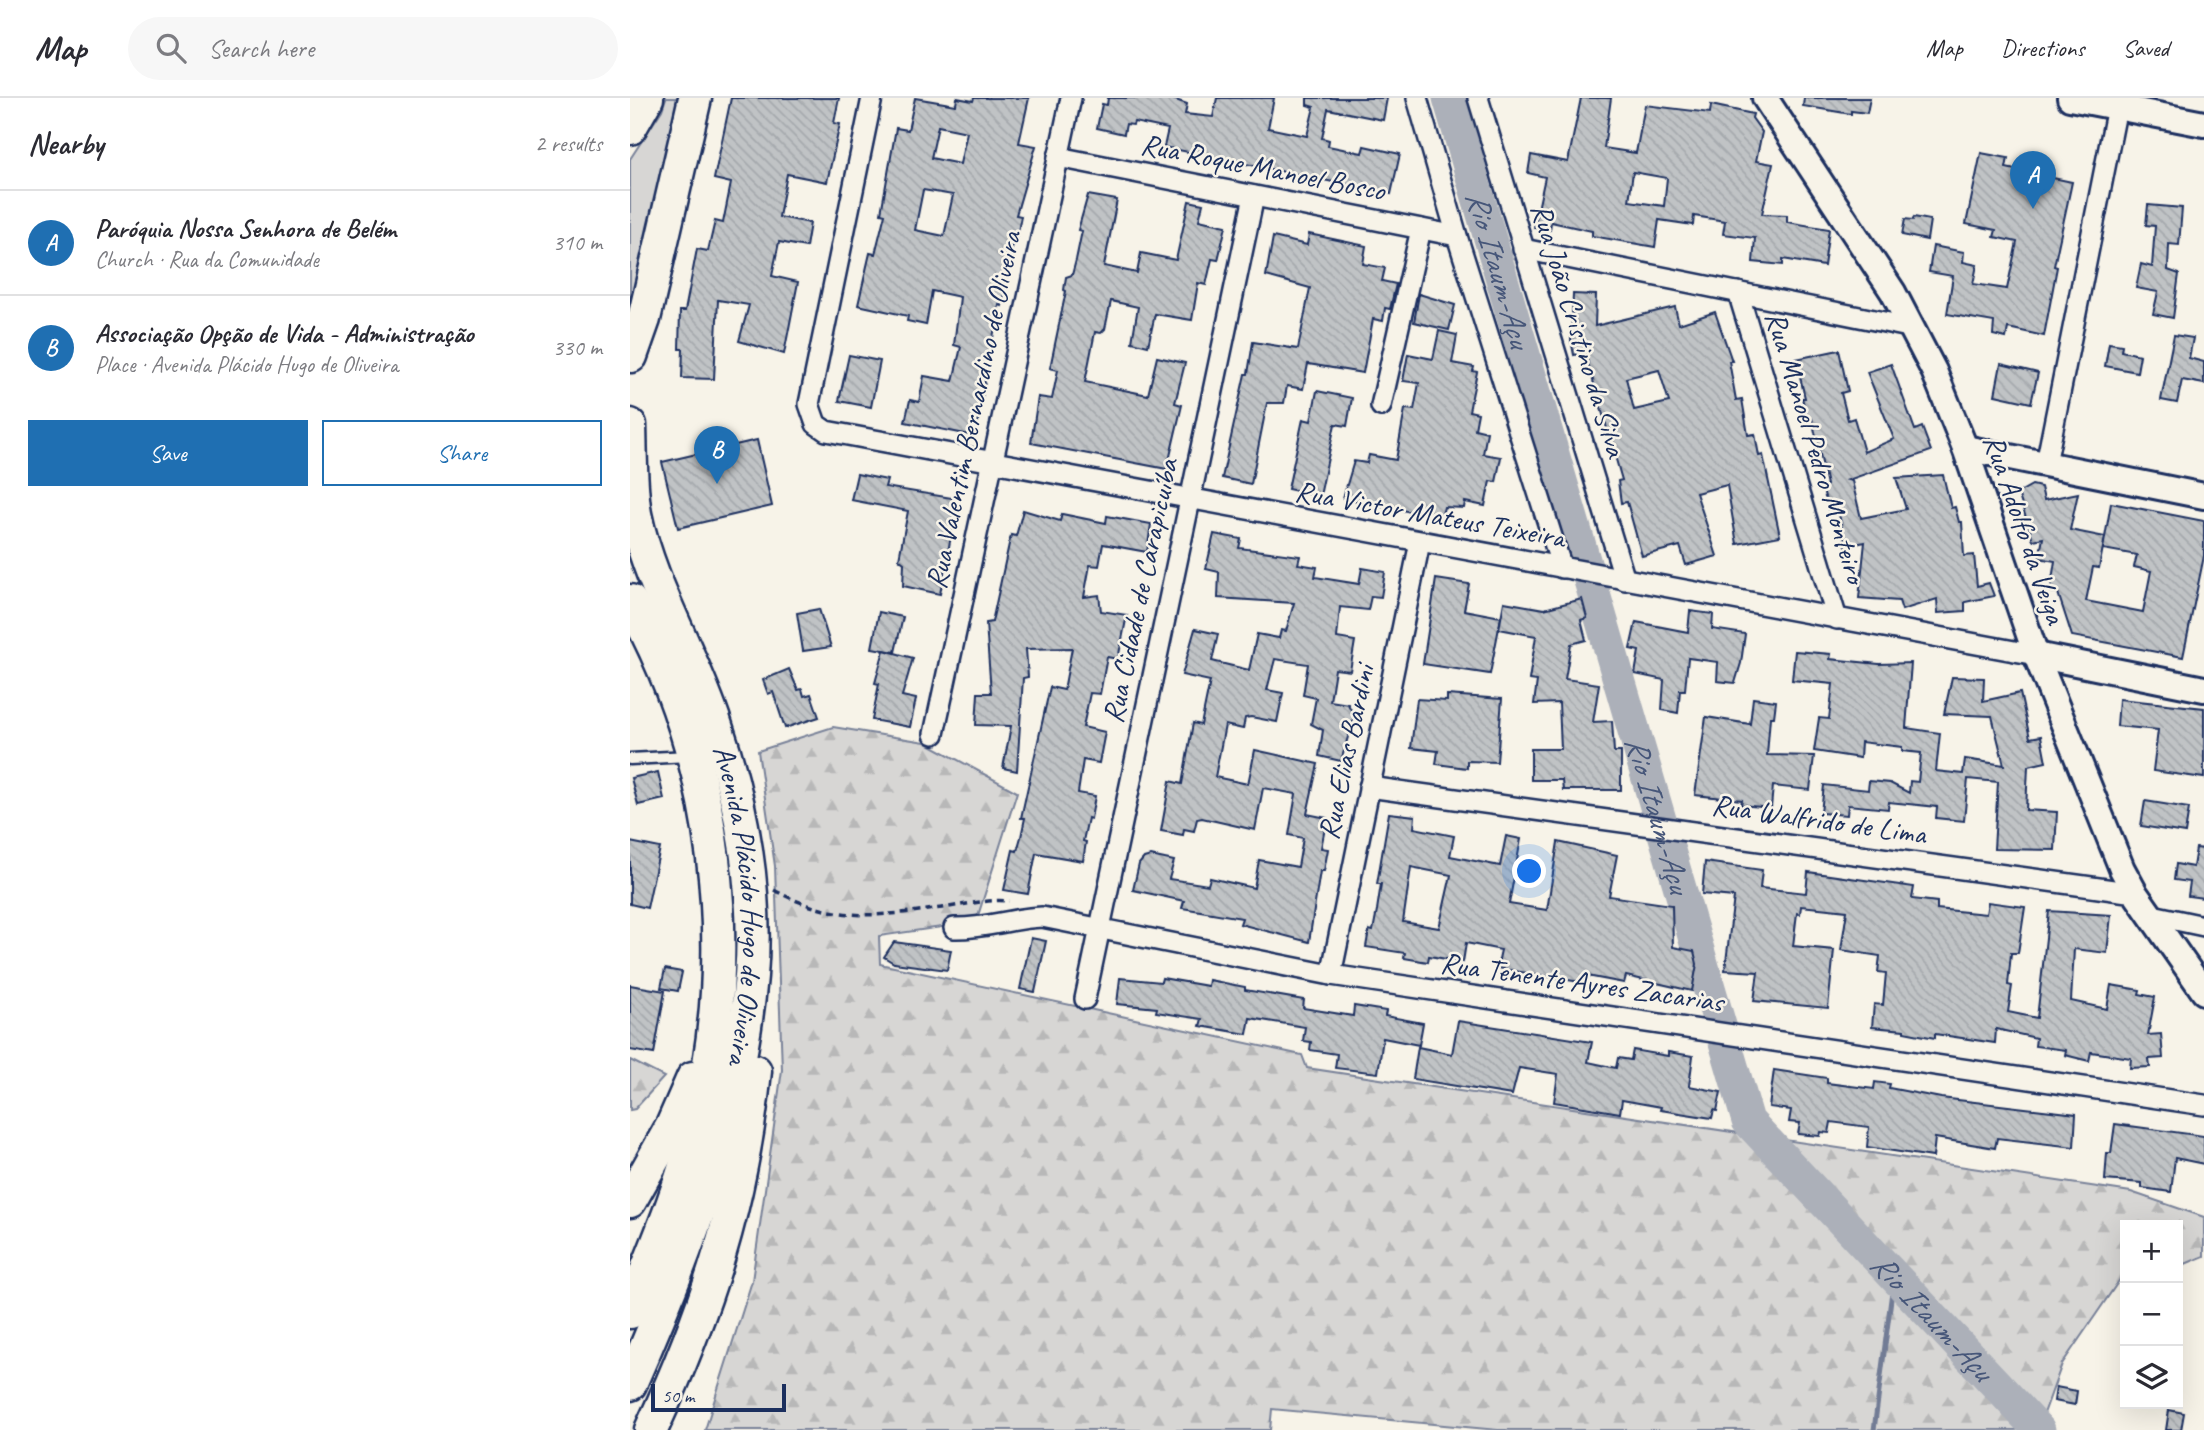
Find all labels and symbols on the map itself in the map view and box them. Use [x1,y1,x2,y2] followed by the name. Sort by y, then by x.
[1138,125,1390,210] street label: Rua Roque Manoel Bosco
[2010,151,2056,209] pin: A
[1456,186,1542,357] water label: Rio Itaum-Açu
[1522,199,1636,463] street label: Rua João Cristino da Silva
[917,226,1030,592] street label: Rua Valentim Bernardino de Oliveira
[1757,307,1876,591] street label: Rua Manoel Pedro Monteiro
[694,426,740,484] pin: B
[1975,429,2076,630] street label: Rua Adolfo da Veiga
[1093,454,1187,727] street label: Rua Cidade de Carapicuíba
[1292,472,1570,557] street label: Rua Victor Mateus Teixeira
[1309,658,1384,843] street label: Rua Elias Bardini
[1616,732,1701,902] water label: Rio Itaum-Açu
[704,741,772,1071] street label: Avenida Plácido Hugo de Oliveira
[1710,785,1930,853] street label: Rua Walfrido de Lima
[1512,854,1546,888] your location
[1438,943,1728,1021] street label: Rua Tenente Ayres Zacarias
[1862,1244,2005,1393] water label: Rio Itaum-Açu
[651,1381,786,1413] scale bar

